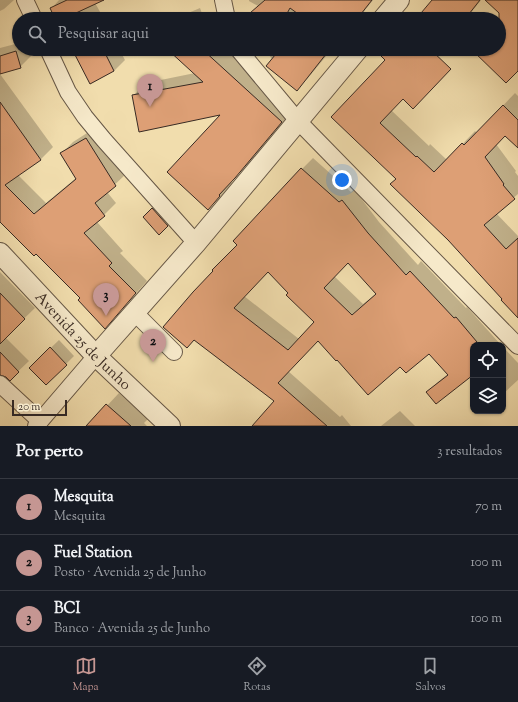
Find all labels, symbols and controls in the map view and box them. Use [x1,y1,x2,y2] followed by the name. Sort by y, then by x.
[12,12,506,56] search box
[26,23,48,45] icon: search
[58,24,149,45] text: Pesquisar aqui
[137,74,163,107] pin: 1
[332,170,352,190] your location
[93,283,119,316] pin: 3
[29,288,135,396] street label: Avenida 25 de Junho
[140,329,166,362] pin: 2
[470,342,506,414] map controls
[470,342,506,378] button: locate
[470,378,506,414] button: layers
[12,398,67,417] scale bar
[18,399,40,415] text: 20 m
[16,440,83,464] text: Por perto
[437,443,502,461] text: 3 resultados
[54,487,114,508] text: Mesquita
[27,498,31,516] text: 1
[475,498,502,516] text: 70 m
[54,508,106,526] text: Mesquita
[54,543,132,564] text: Fuel Station
[26,554,32,572] text: 2
[470,554,502,572] text: 100 m
[54,564,206,582] text: Posto · Avenida 25 de Junho
[54,599,80,620] text: BCI
[26,610,32,628] text: 3
[470,610,502,628] text: 100 m
[54,620,210,638] text: Banco · Avenida 25 de Junho
[72,655,99,695] tab: Mapa
[244,655,270,695] tab: Rotas
[415,655,446,695] tab: Salvos

